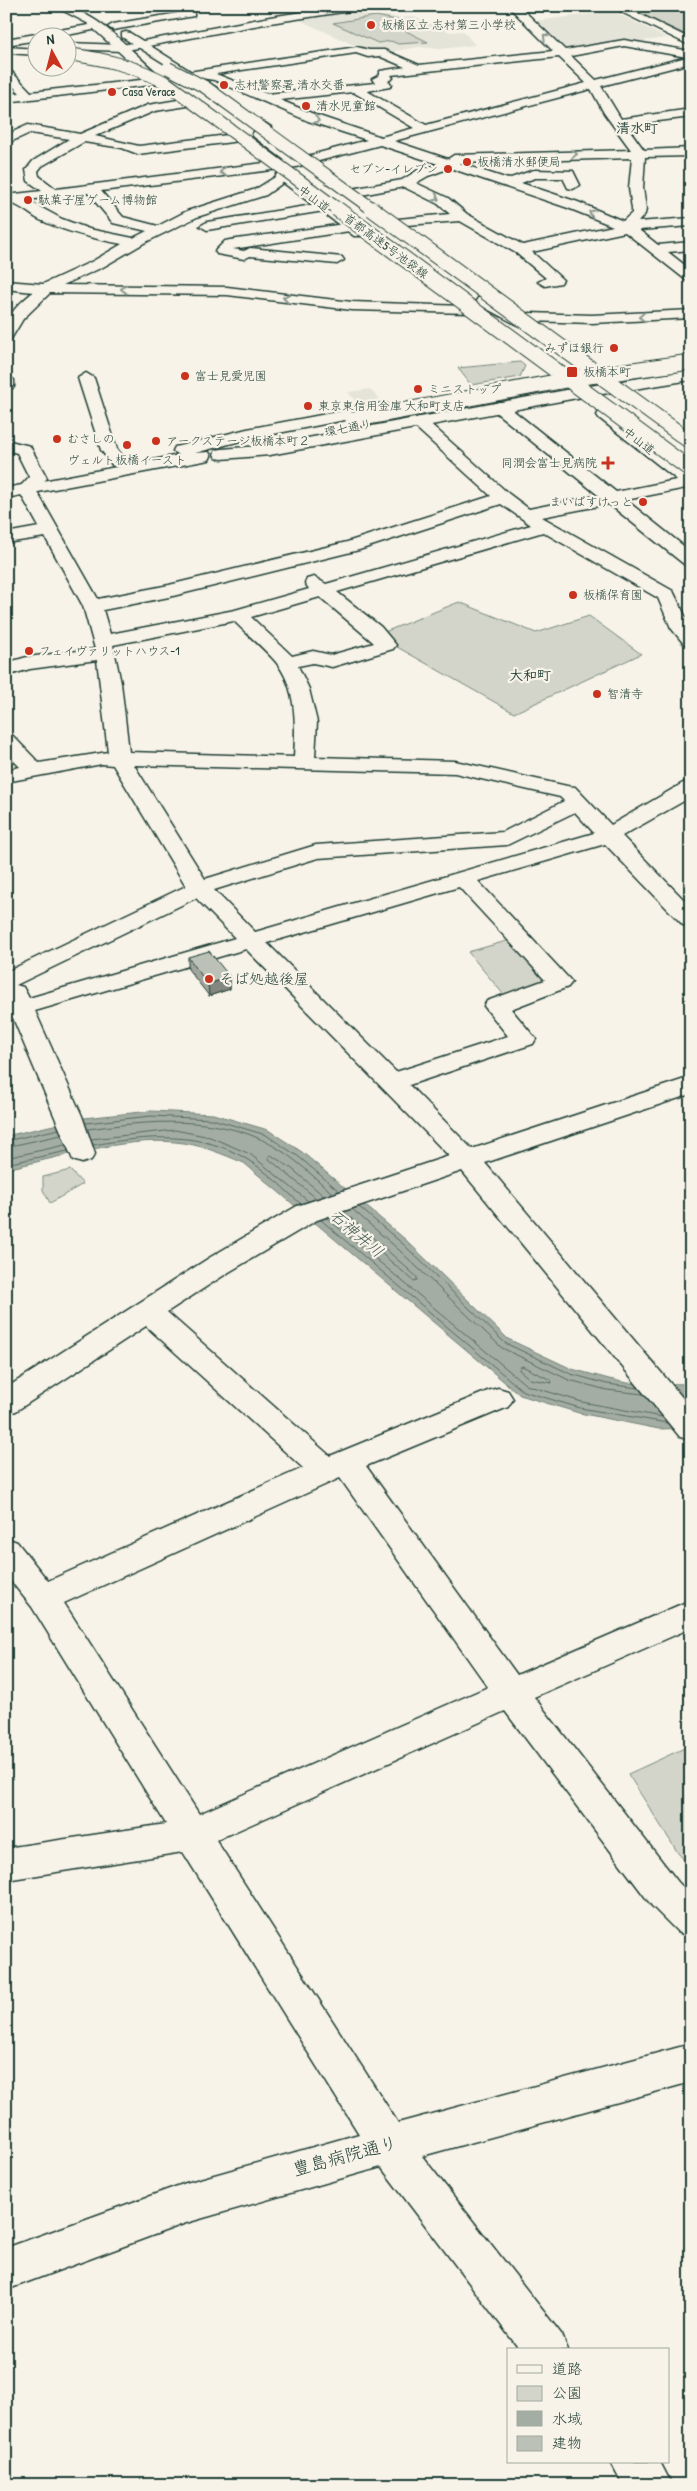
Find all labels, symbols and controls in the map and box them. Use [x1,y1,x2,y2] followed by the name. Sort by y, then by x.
[381,16,516,33] place label: 板橋区立 志村第三小学校
[365,19,377,31] marker: 板橋区立 志村第三小学校
[28,28,78,78] north arrow
[45,29,56,48] text: N
[543,34,552,43] one-way arrow
[234,76,345,93] place label: 志村警察署 清水交番
[218,79,230,91] marker: 志村警察署 清水交番
[122,83,176,100] place label: Casa Verace
[106,86,118,98] marker: Casa Verace
[316,97,376,114] place label: 清水児童館
[300,100,312,112] marker: 清水児童館
[311,114,320,124] one-way arrow
[616,118,658,137] district label: 清水町
[570,149,578,159] one-way arrow
[477,153,561,170] place label: 板橋清水郵便局
[461,156,473,168] marker: 板橋清水郵便局
[349,160,438,177] place label: セブン-イレブン
[442,163,454,175] marker: セブン-イレブン
[219,166,227,177] one-way arrow
[295,181,334,216] street label: 中山道
[38,191,158,208] place label: 駄菓子屋ゲーム博物館
[431,192,440,202] one-way arrow
[22,194,34,206] marker: 駄菓子屋ゲーム博物館
[340,209,432,282] street label: 首都高速5号池袋線
[588,209,597,219] one-way arrow
[120,284,128,294] one-way arrow
[282,293,290,303] one-way arrow
[638,312,646,323] one-way arrow
[544,339,604,356] place label: みずほ銀行
[608,342,620,354] marker: みずほ銀行
[583,363,631,380] place label: 板橋本町
[565,365,579,379] marker: 板橋本町
[195,367,267,384] place label: 富士見愛児園
[179,370,191,382] marker: 富士見愛児園
[428,380,501,397] place label: ミニストップ
[412,383,424,395] marker: ミニストップ
[318,397,465,414] place label: 東京東信用金庫 大和町支店
[302,400,314,412] marker: 東京東信用金庫 大和町支店
[323,415,373,440] street label: 環七通り
[620,423,659,458] street label: 中山道
[67,430,115,447] place label: むさしの
[166,432,310,449] place label: アークステージ板橋本町２
[51,433,63,445] marker: むさしの
[150,435,162,447] marker: アークステージ板橋本町２
[121,439,133,451] marker: ヴェルト板橋イースト
[67,451,187,468] place label: ヴェルト板橋イースト
[501,454,597,471] place label: 同潤会富士見病院
[601,456,615,470] marker: 同潤会富士見病院
[549,493,633,510] place label: まいばすけっと
[637,496,649,508] marker: まいばすけっと
[583,586,643,603] place label: 板橋保育園
[567,589,579,601] marker: 板橋保育園
[39,642,180,659] place label: フェイヴァリットハウス-1
[23,645,35,657] marker: フェイヴァリットハウス-1
[509,665,551,684] district label: 大和町
[607,685,643,702] place label: 智清寺
[591,688,603,700] marker: 智清寺
[219,968,309,989] place label: そば処越後屋
[203,973,215,985] marker: そば処越後屋
[325,1204,389,1262] water label: 石神井川
[289,2129,400,2182] street label: 豊島病院通り
[507,2348,670,2464] legend
[552,2358,582,2379] text: 道路
[552,2382,582,2403] text: 公園
[552,2408,582,2429] text: 水域
[552,2432,582,2453] text: 建物

